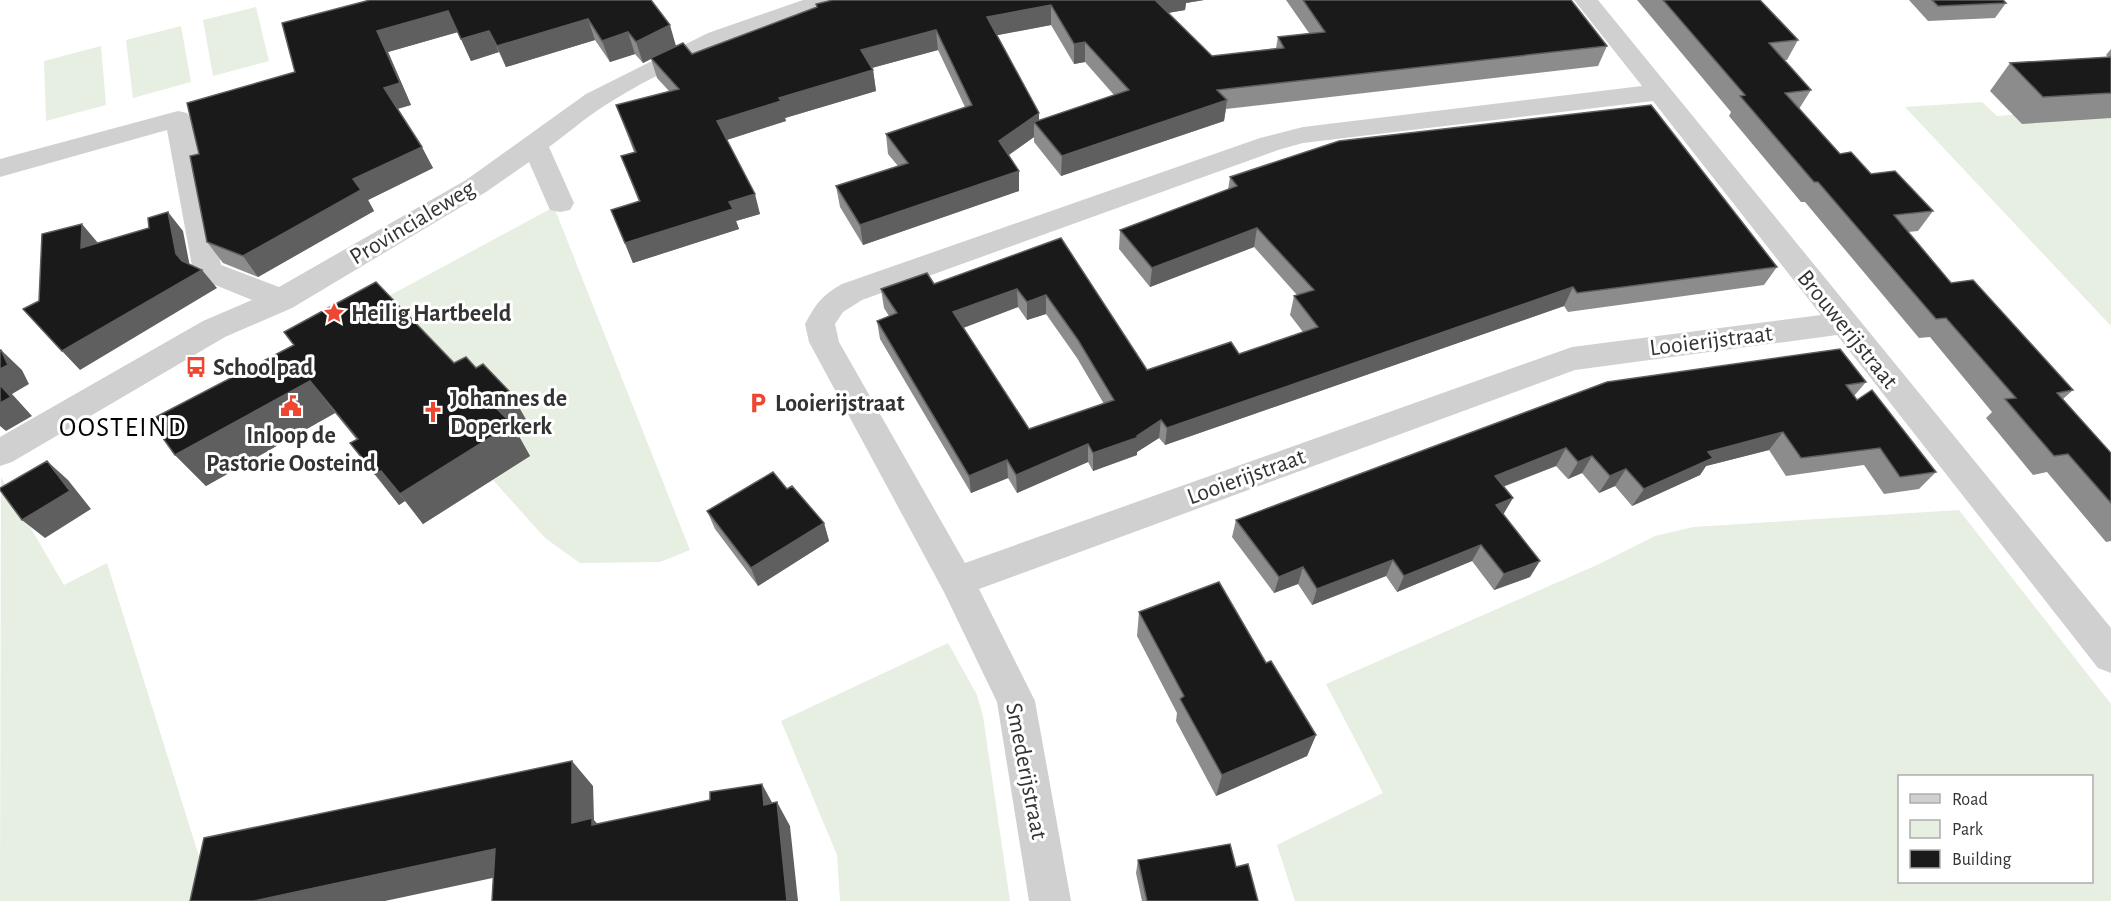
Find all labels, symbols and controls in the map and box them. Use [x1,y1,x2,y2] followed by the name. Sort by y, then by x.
[346,176,479,269] street label: Provincialeweg
[1792,266,1902,394] street label: Brouwerijstraat
[322,301,346,325] place icon: Heilig Hartbeeld
[351,302,512,326] place label: Heilig Hartbeeld
[1648,321,1774,360] street label: Looierijstraat
[184,355,208,379] bus stop icon: Schoolpad
[213,356,313,380] place label: Schoolpad
[450,387,567,439] place label: Johannes de Doperkerk
[746,391,770,415] parking icon: Looierijstraat
[775,392,905,416] place label: Looierijstraat
[279,394,303,418] public building icon: Inloop de Pastorie Oosteind
[421,400,445,424] church icon: Johannes de Doperkerk
[59,414,187,441] district label: OOSTEIND
[206,424,376,476] place label: Inloop de Pastorie Oosteind
[1184,444,1309,509] street label: Looierijstraat
[1001,701,1051,842] street label: Smederijstraat
[1898,775,2093,883] legend
[1952,791,1988,809] text: Road
[1952,821,1984,839] text: Park
[1952,851,2012,869] text: Building

